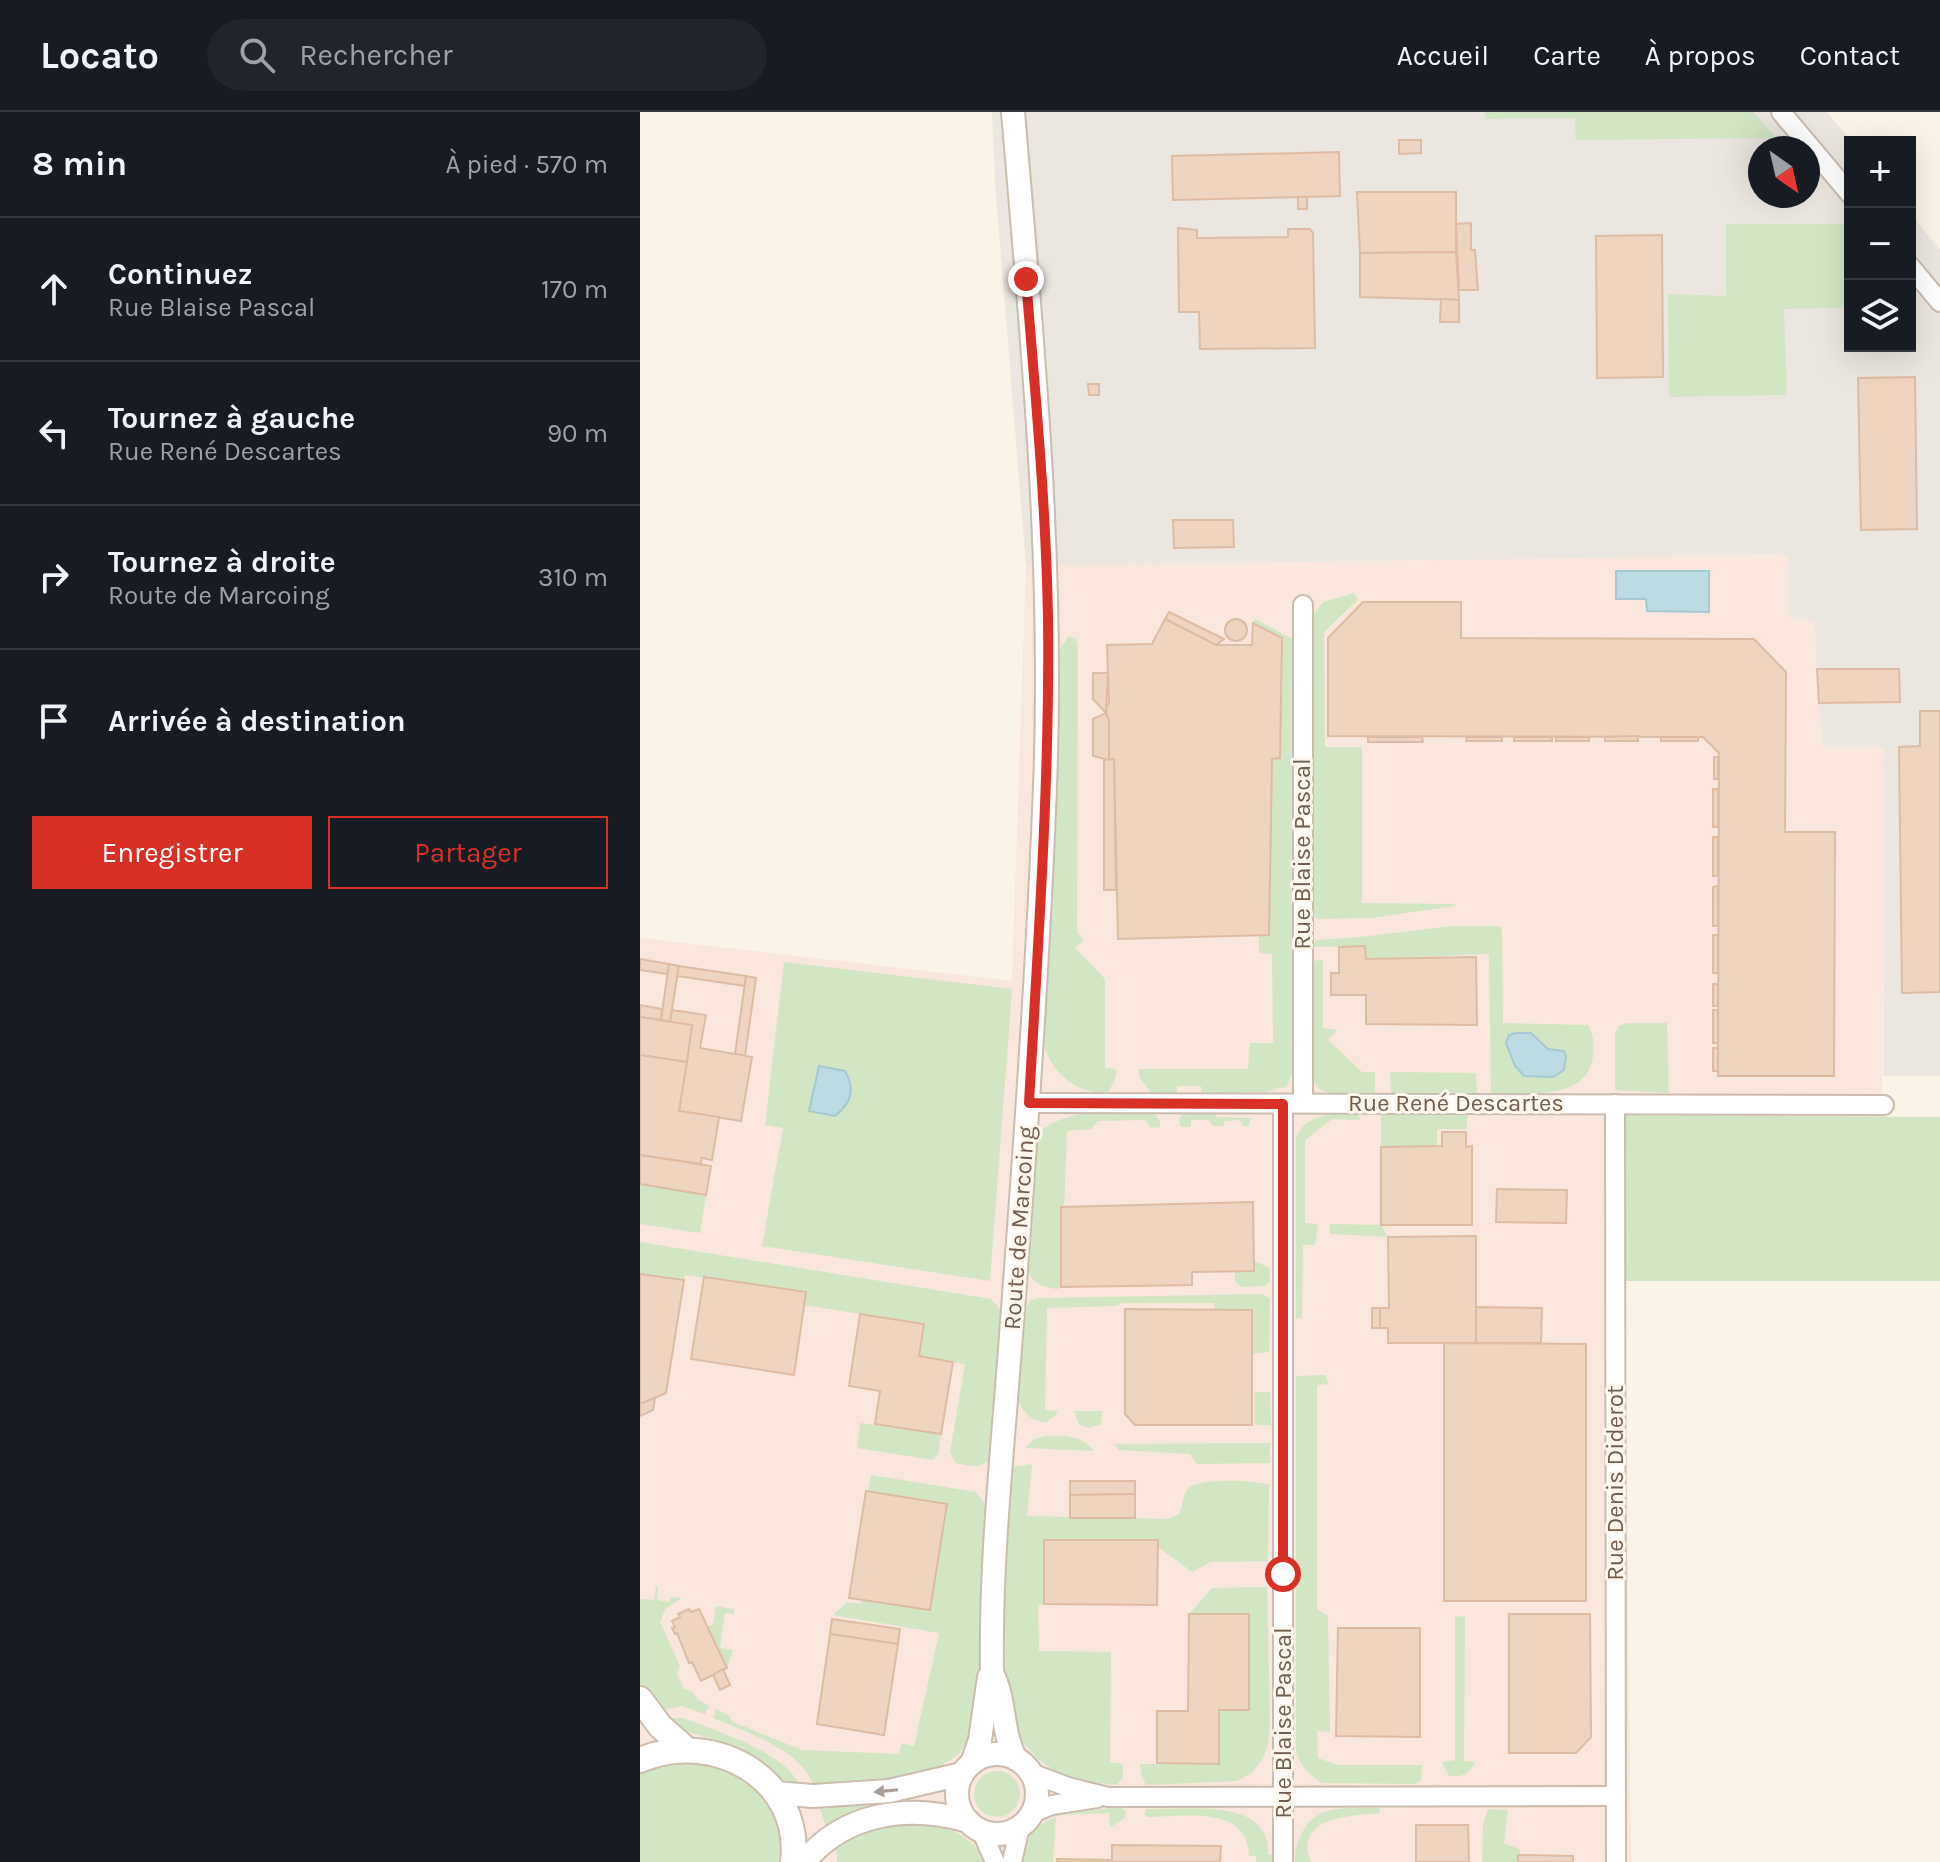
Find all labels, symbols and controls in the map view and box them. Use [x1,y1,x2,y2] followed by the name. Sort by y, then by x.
[207,19,767,91] search box
[40,33,159,78] text: Locato
[235,33,279,77] icon: search
[299,37,453,73] text: Rechercher
[1397,39,1489,72] text: Accueil
[1533,39,1601,72] text: Carte
[1645,39,1756,72] text: À propos
[1800,39,1900,72] text: Contact
[1748,136,1820,208] north arrow
[1844,136,1916,352] map controls
[1844,136,1916,208] button: +
[32,144,127,184] text: 8 min
[445,149,608,180] text: À pied · 570 m
[1844,208,1916,280] button: −
[108,256,253,292] text: Continuez
[1008,261,1044,297] route end
[32,267,76,311] icon: ahead
[541,274,608,305] text: 170 m
[1844,280,1916,352] button: layers
[108,292,315,323] text: Rue Blaise Pascal
[108,400,355,436] text: Tournez à gauche
[32,411,76,455] icon: left
[547,418,608,449] text: 90 m
[108,436,342,467] text: Rue René Descartes
[108,544,336,580] text: Tournez à droite
[32,555,76,599] icon: right
[538,562,608,593] text: 310 m
[108,580,330,611] text: Route de Marcoing
[32,699,76,743] icon: arrive
[108,703,406,739] text: Arrivée à destination
[1288,758,1316,950] street label: Rue Blaise Pascal
[32,816,312,889] button: Enregistrer
[328,816,608,889] button: Partager
[1348,1089,1564,1117] street label: Rue René Descartes
[998,1125,1040,1331] street label: Route de Marcoing
[1601,1385,1629,1581] street label: Rue Denis Diderot
[1265,1556,1301,1592] route start
[1269,1627,1297,1819] street label: Rue Blaise Pascal
[874,1784,899,1797] one-way arrow

